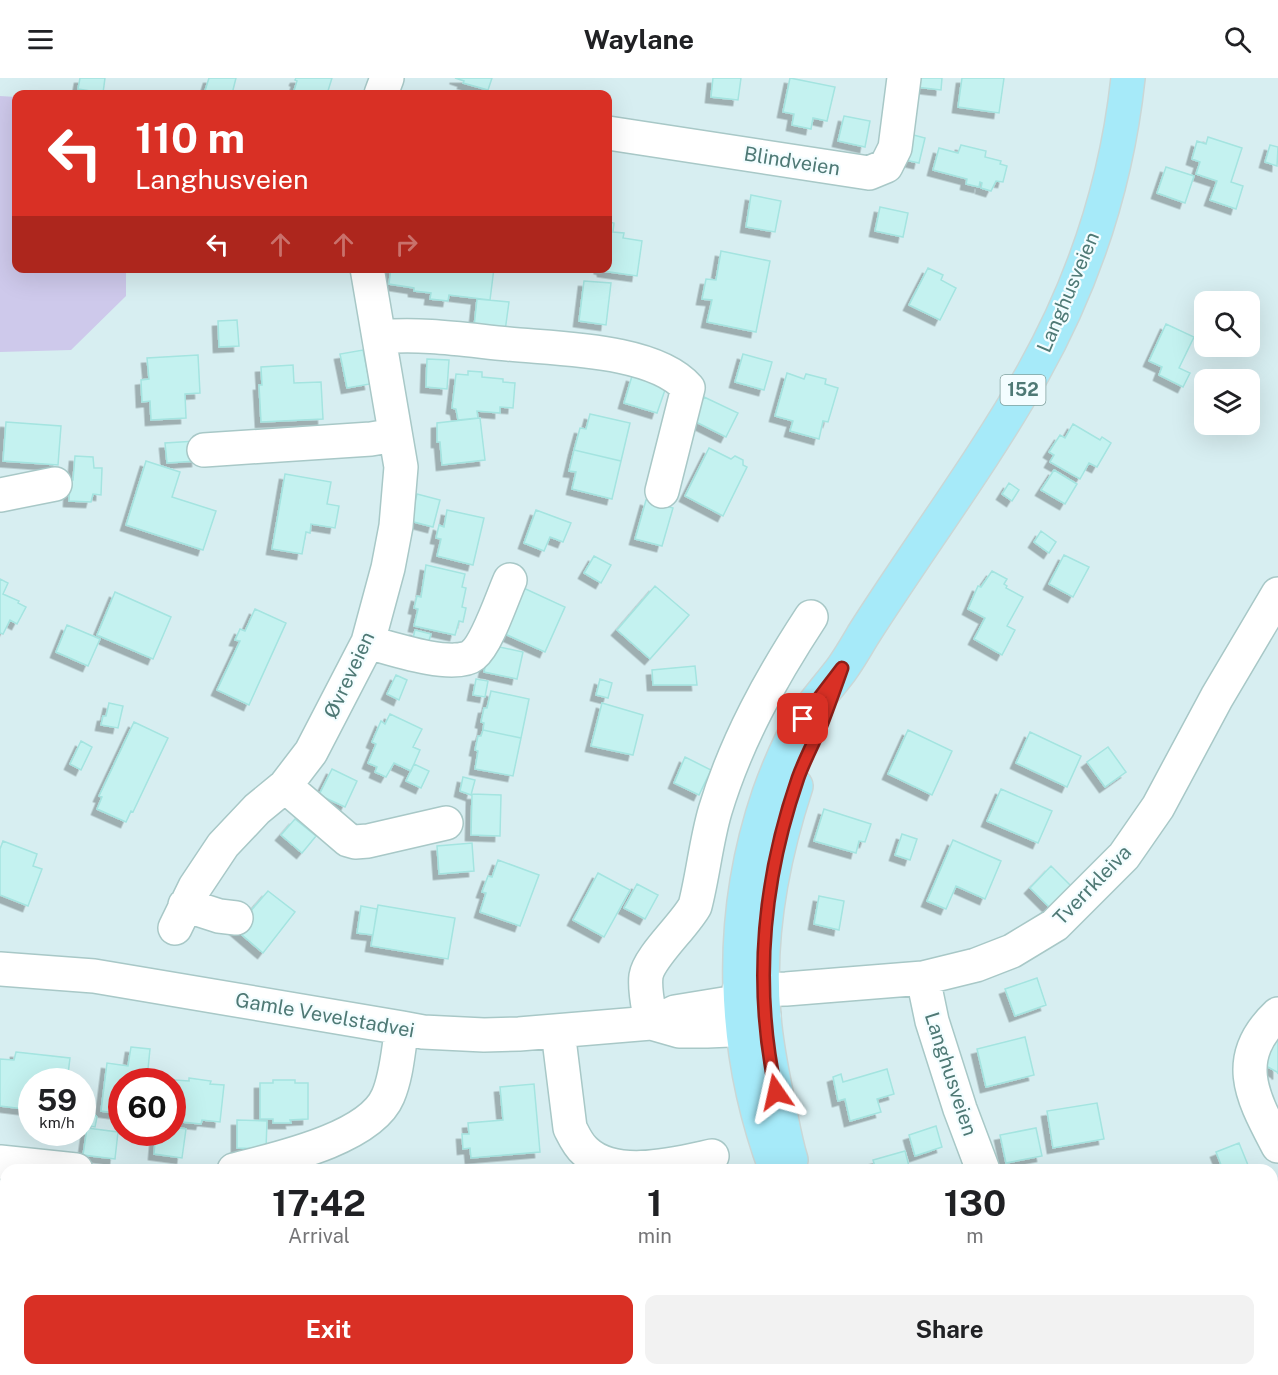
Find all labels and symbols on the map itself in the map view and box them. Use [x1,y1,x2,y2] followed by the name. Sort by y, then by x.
[742,142,842,180] street label: Blindveien
[1032,228,1104,356] street label: Langhusveien
[1000,375,1046,405] road number: 152
[318,628,380,722] street label: Øvreveien
[777,693,828,744] pin
[1048,840,1136,930] street label: Tverrkleiva
[233,987,417,1043] street label: Gamle Vevelstadvei
[920,1009,982,1139] street label: Langhusveien
[744,1060,808,1124] position arrow
[108,1068,186,1146] speed limit sign: 60

